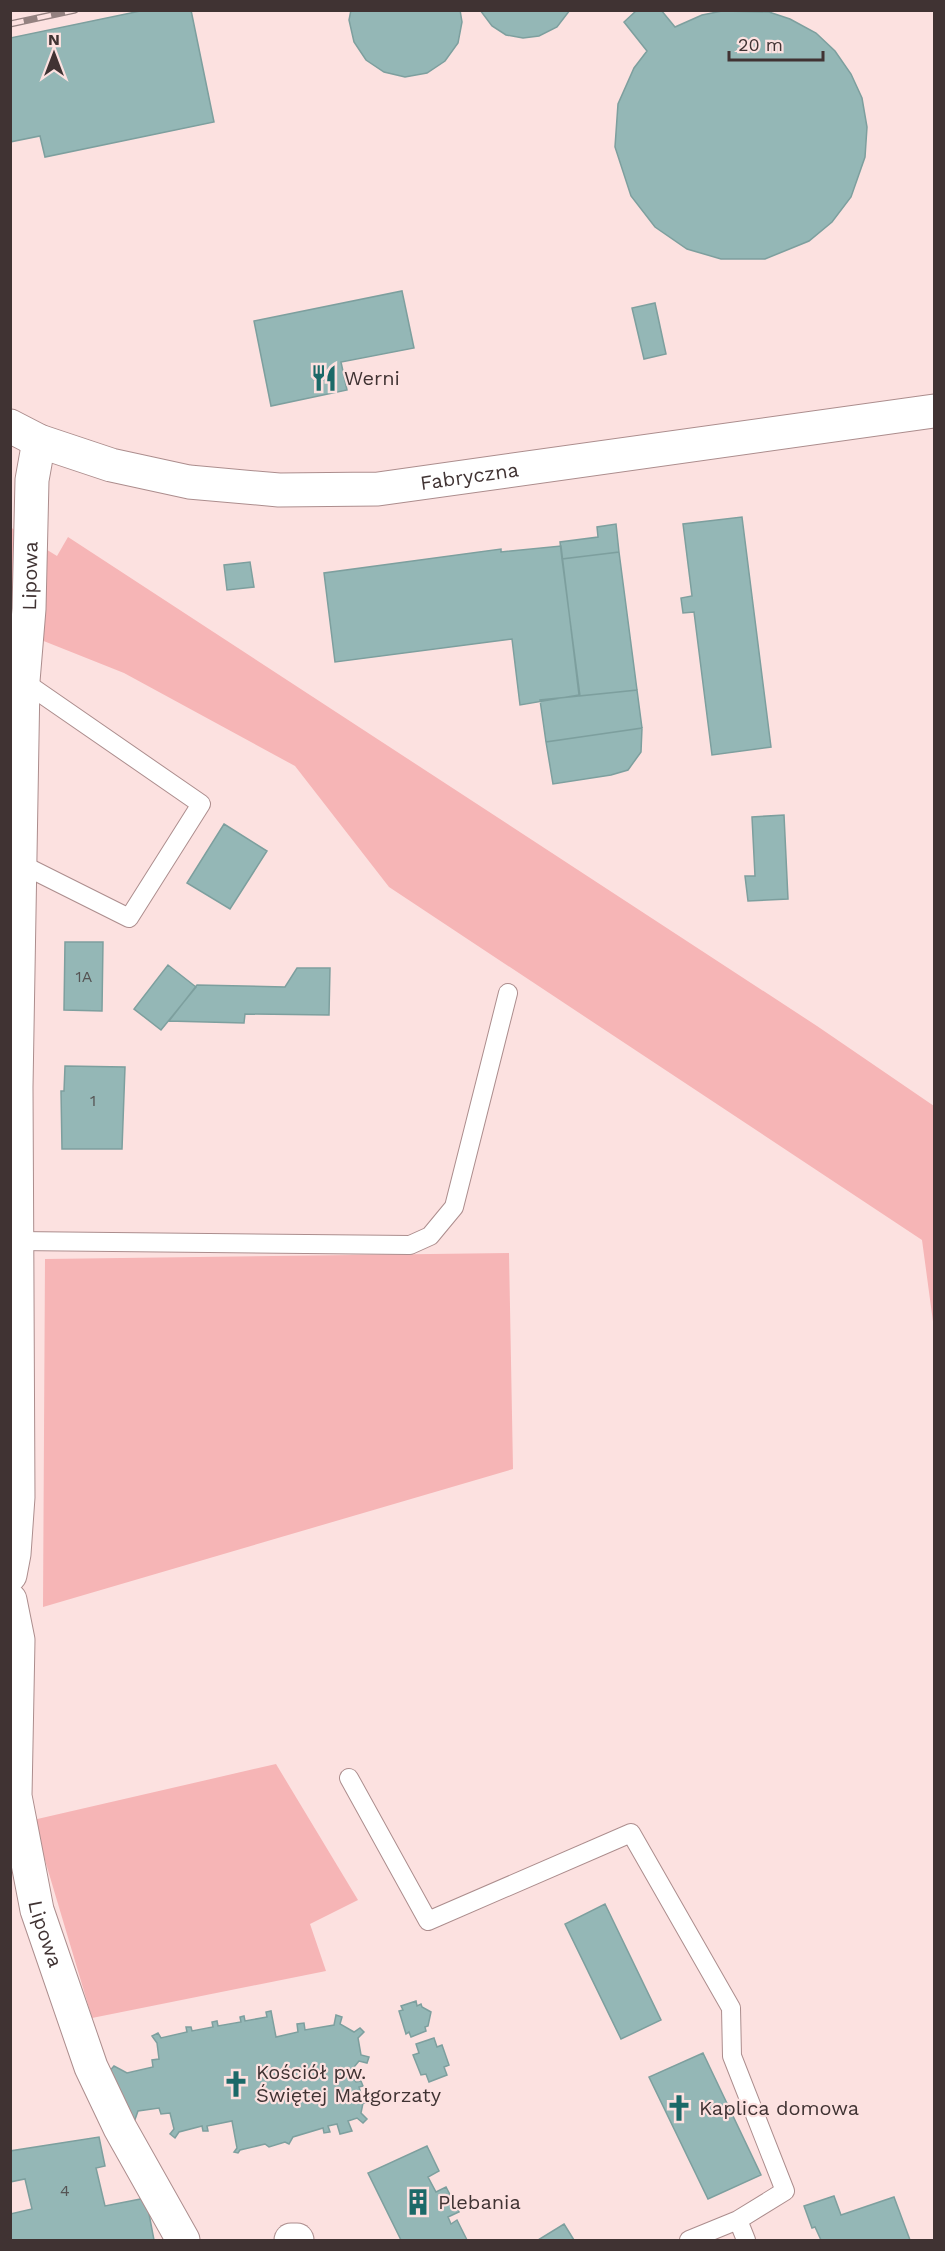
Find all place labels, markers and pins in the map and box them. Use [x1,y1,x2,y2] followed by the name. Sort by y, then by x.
[309,363,339,393] restaurant icon: Werni
[344,366,400,390] place label: Werni
[256,2060,442,2107] place label: Kościół pw. Świętej Małgorzaty
[221,2069,251,2099] church icon: Kościół pw. Świętej Małgorzaty
[664,2093,694,2123] church icon: Kaplica domowa
[699,2096,859,2120] place label: Kaplica domowa
[403,2187,433,2217] building icon: Plebania
[438,2190,521,2214] place label: Plebania

